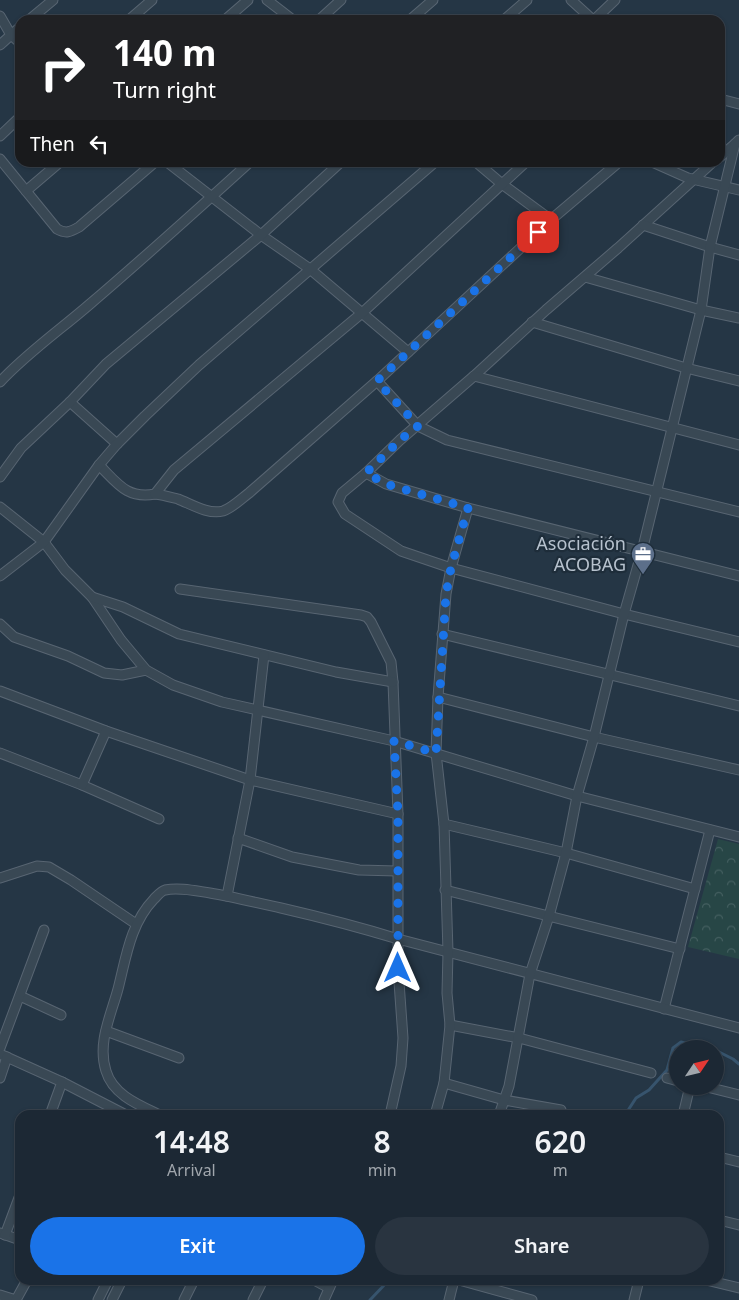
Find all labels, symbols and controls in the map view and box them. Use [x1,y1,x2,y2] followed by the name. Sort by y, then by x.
[113,29,216,76] text: 140 m
[30,35,95,100] icon: right
[113,74,216,104] text: Turn right
[85,130,113,158] icon: left
[30,131,75,157] text: Then
[517,211,559,253] pin
[524,218,552,246] icon: arrive
[536,531,626,576] place label: Asociación ACOBAG
[630,541,656,575] office icon: Asociación ACOBAG
[371,941,423,993] position arrow
[669,1040,724,1095] north arrow
[669,1040,724,1095] map controls
[153,1121,230,1162] text: 14:48
[374,1121,391,1162] text: 8
[535,1121,586,1162] text: 620
[167,1159,216,1181] text: Arrival
[368,1159,397,1181] text: min
[553,1159,568,1181] text: m
[30,1217,365,1275] button: Exit
[375,1217,709,1275] button: Share

